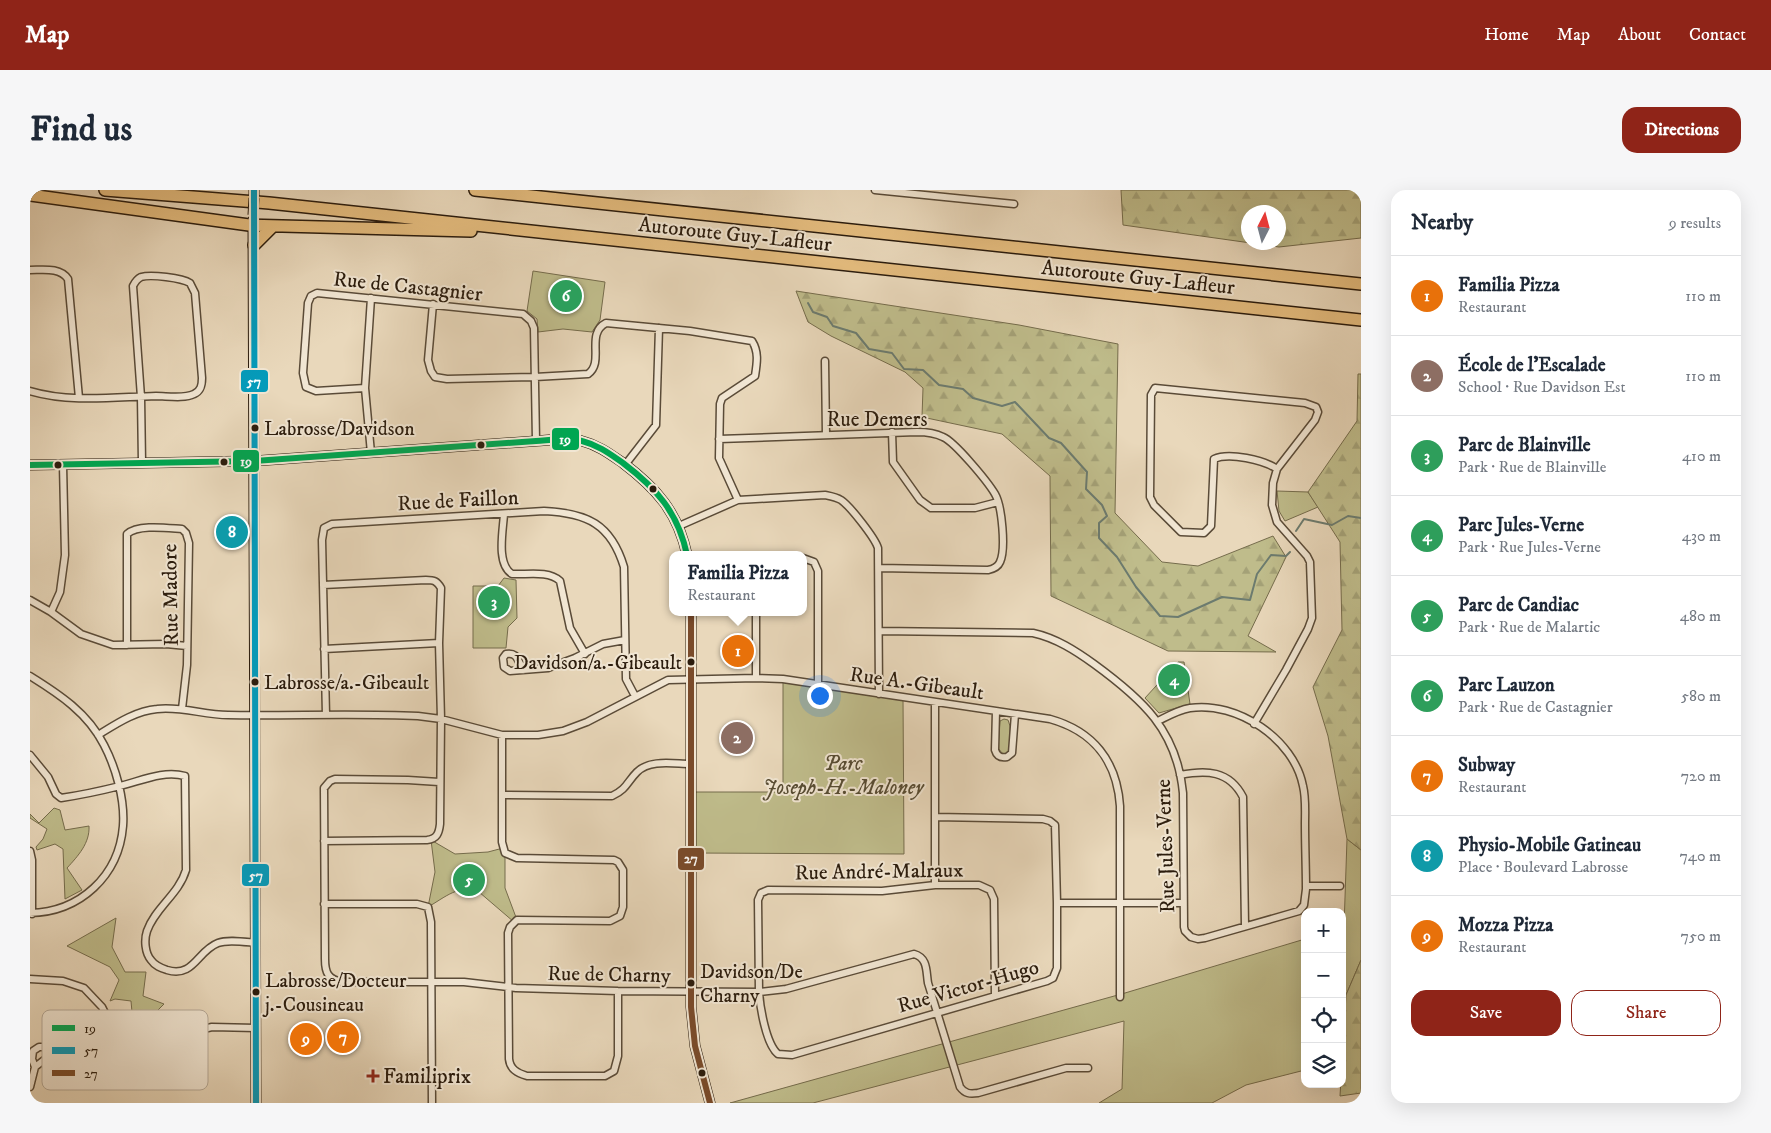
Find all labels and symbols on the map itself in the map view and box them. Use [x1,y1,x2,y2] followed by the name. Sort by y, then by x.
[1241,205,1286,250] north arrow
[637,212,833,258] street label: Autoroute Guy-Lafleur
[1040,255,1236,301] street label: Autoroute Guy-Lafleur
[332,266,484,308] street label: Rue de Castagnier
[550,277,582,315] pin: 6
[240,369,269,393] line badge: 57
[246,373,261,391] text: 57
[827,407,927,433] street label: Rue Demers
[264,417,415,442] place label: Labrosse/Davidson
[250,423,260,433] marker: Labrosse/Davidson
[551,427,580,451] line badge: 19
[559,431,571,449] text: 19
[476,440,486,450] unlabelled marker
[232,449,260,473] line badge: 19
[240,453,252,471] text: 19
[219,457,229,467] unlabelled marker
[53,460,63,470] unlabelled marker
[648,484,658,494] unlabelled marker
[397,485,519,517] street label: Rue de Faillon
[216,513,248,551] pin: 8
[157,543,185,646] street label: Rue Madore
[478,583,510,621] pin: 3
[722,632,754,670] pin: 1
[514,651,682,676] place label: Davidson/a.-Gibeault
[686,657,696,667] marker: Davidson/a.-Gibeault
[1158,661,1190,699] pin: 4
[848,662,986,706] street label: Rue A.-Gibeault
[264,671,429,696] place label: Labrosse/a.-Gibeault
[250,677,260,687] marker: Labrosse/a.-Gibeault
[807,683,833,709] your location
[721,719,753,757] pin: 2
[763,751,925,801] park label: Parc Joseph-H.-Maloney
[1151,778,1181,913] street label: Rue Jules-Verne
[677,847,705,871] line badge: 27
[684,850,698,868] text: 27
[794,858,964,886] street label: Rue André-Malraux
[453,861,485,899] pin: 5
[241,863,270,887] line badge: 57
[248,867,263,885] text: 57
[895,954,1042,1020] street label: Rue Victor-Hugo
[700,960,803,1009] place label: Davidson/De Charny
[547,961,672,989] street label: Rue de Charny
[262,969,407,1018] place label: Labrosse/Docteur j.-Cousineau
[686,978,696,988] marker: Davidson/De Charny
[251,987,261,997] marker: Labrosse/Docteur j.-Cousineau
[42,1010,208,1090] legend
[327,1018,359,1056] pin: 7
[84,1020,96,1038] text: 19
[290,1020,322,1058] pin: 9
[84,1042,98,1060] text: 57
[383,1064,471,1090] place label: Familiprix
[84,1065,98,1083] text: 27
[697,1068,707,1078] unlabelled marker
[367,1070,379,1082] marker: Familiprix

